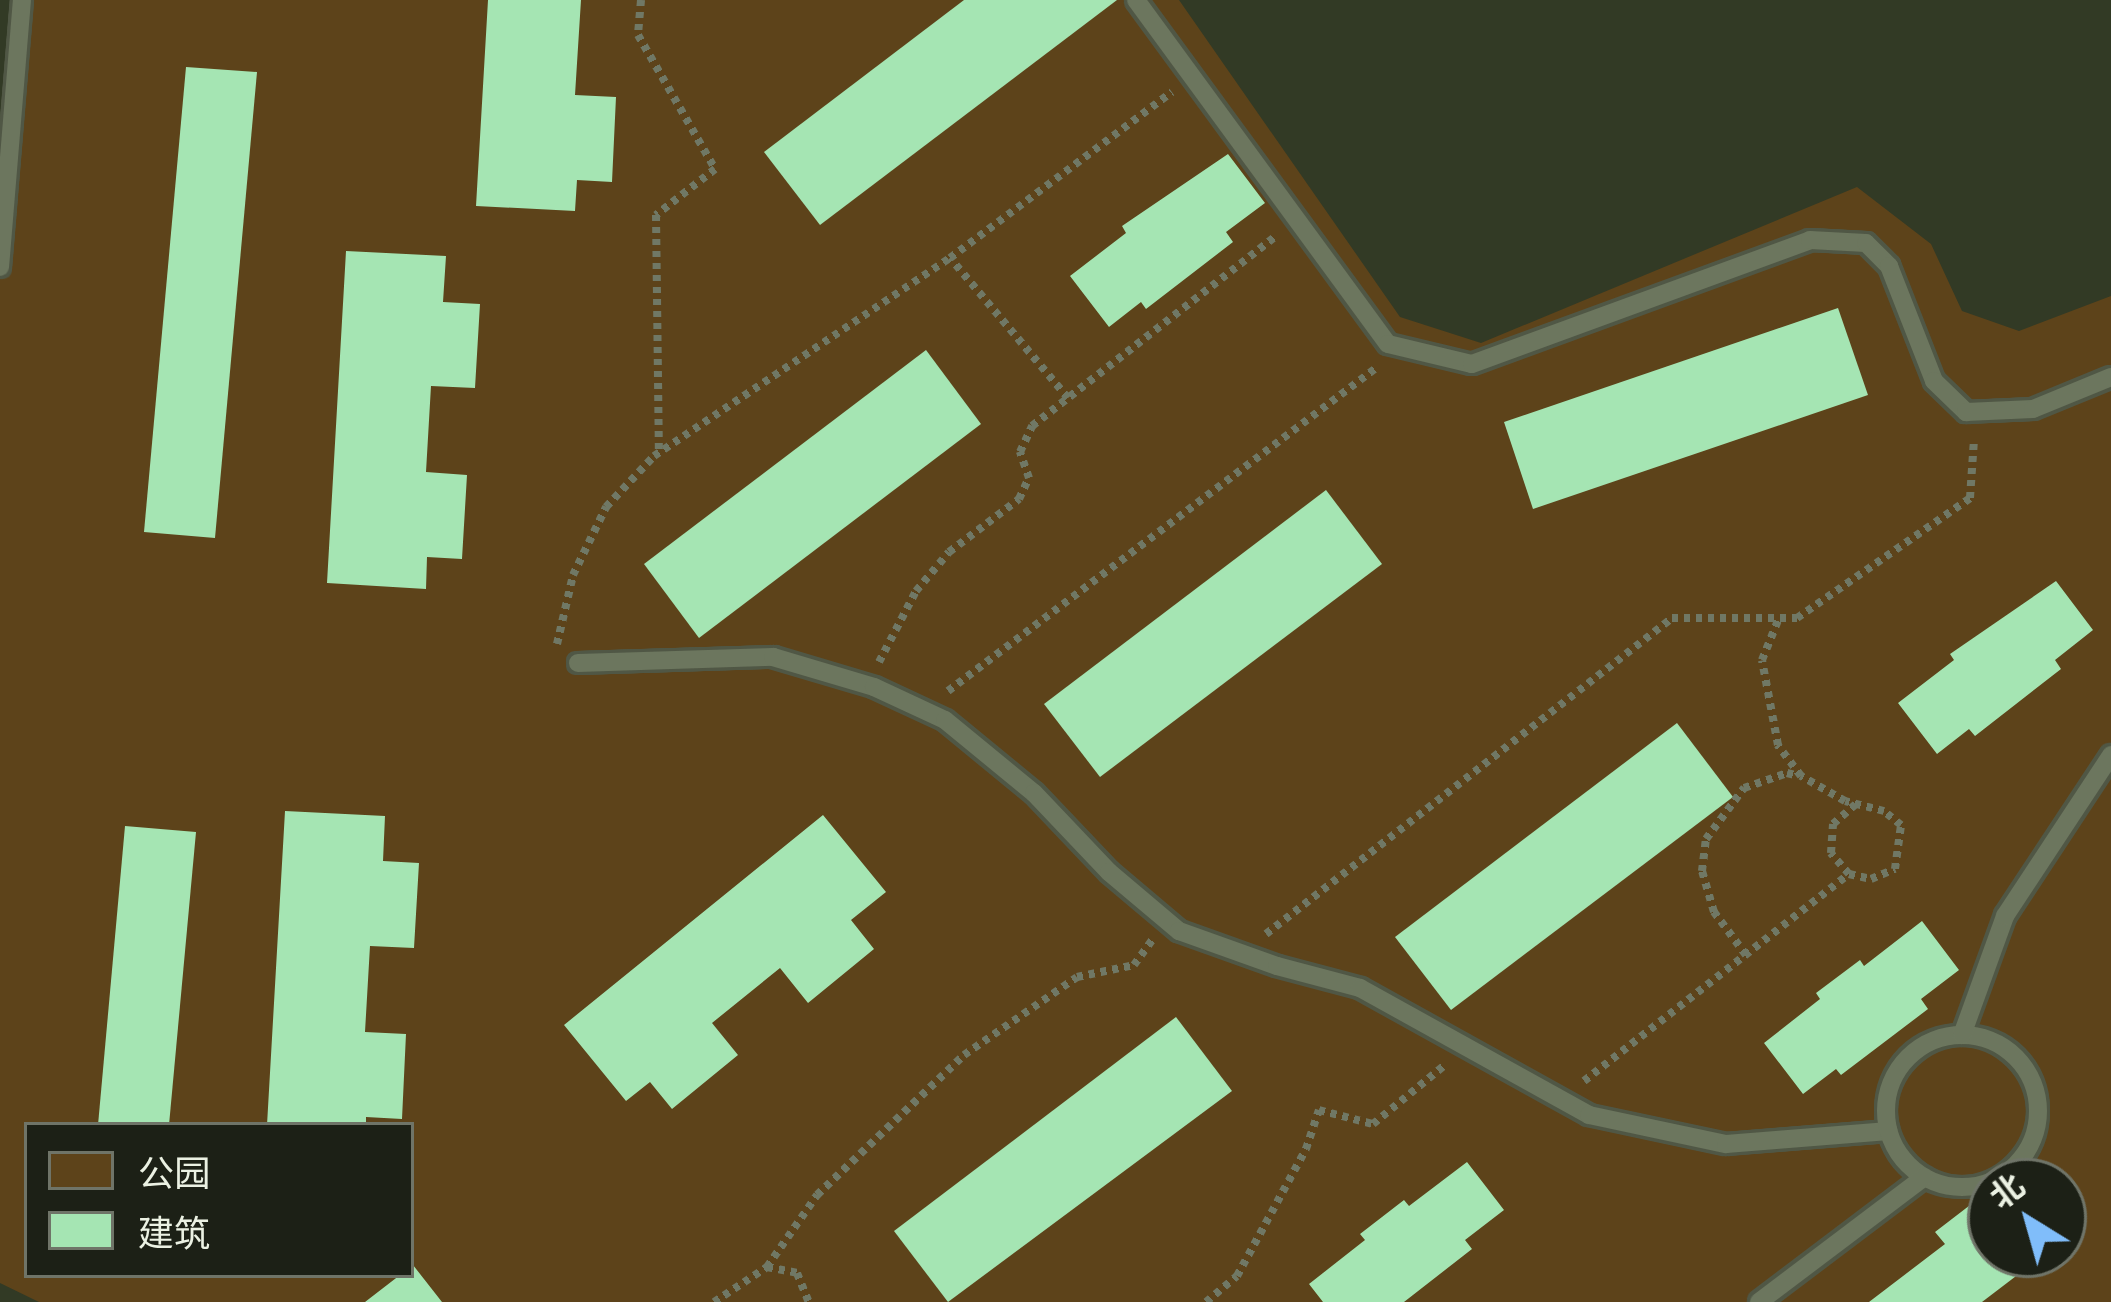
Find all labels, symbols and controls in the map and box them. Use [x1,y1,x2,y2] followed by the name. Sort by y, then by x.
[24,1122,414,1278] legend
[138,1153,210,1195] text: 公园
[1967,1158,2087,1278] north arrow
[1983,1167,2032,1217] text: 北
[138,1213,210,1255] text: 建筑

